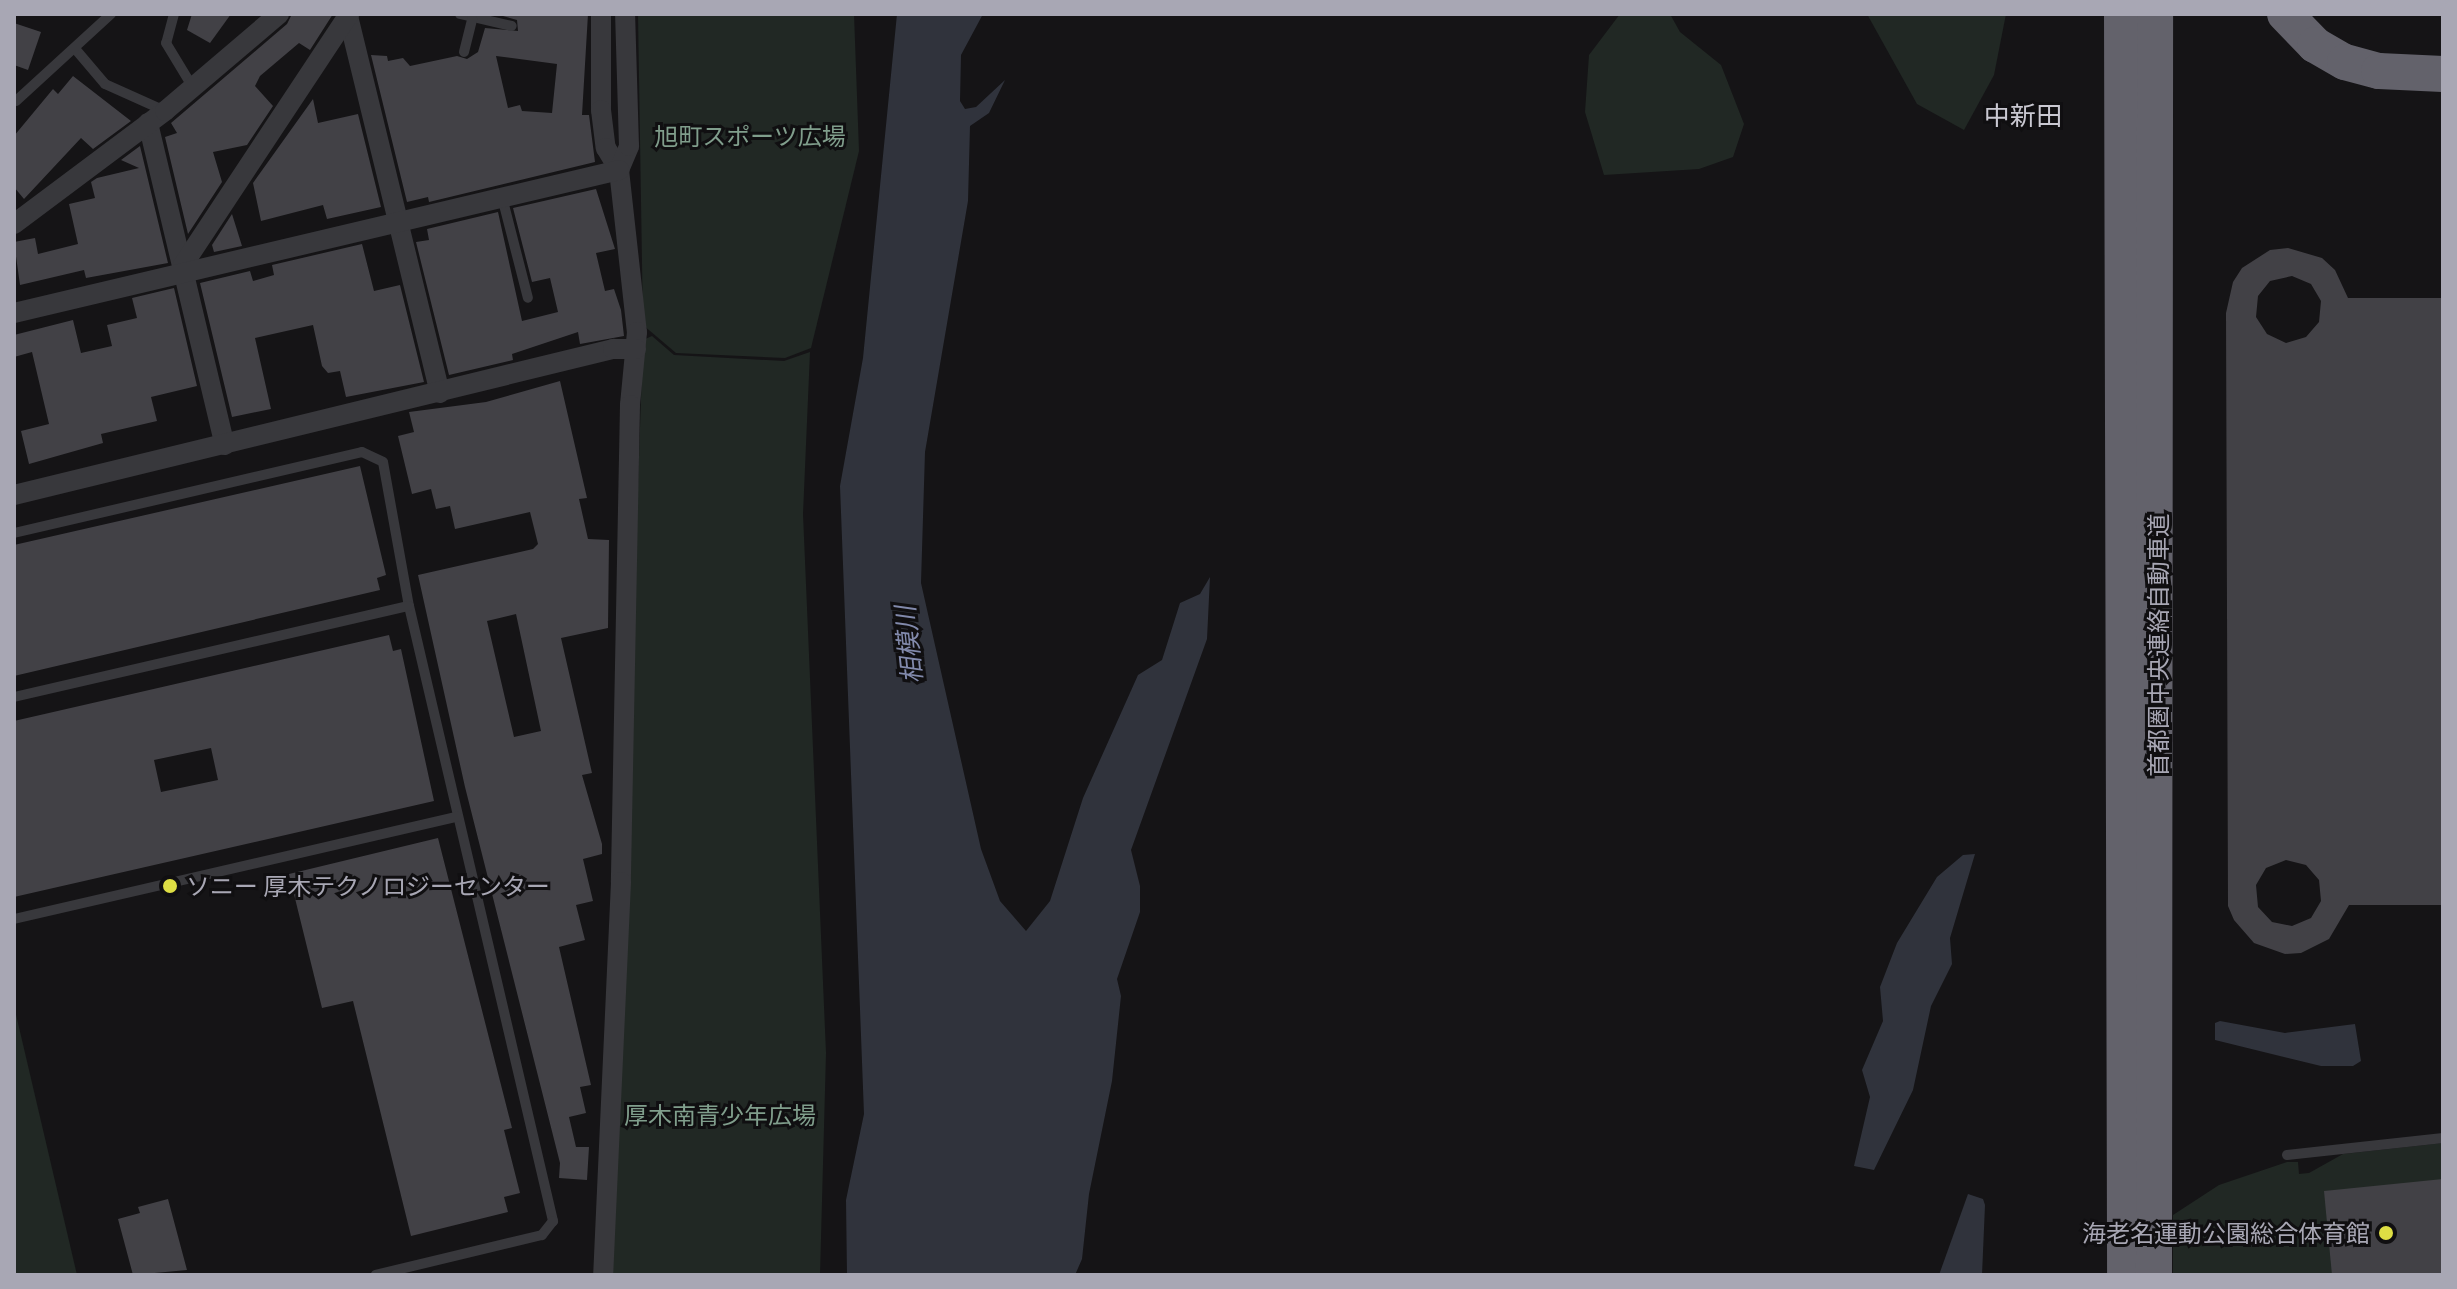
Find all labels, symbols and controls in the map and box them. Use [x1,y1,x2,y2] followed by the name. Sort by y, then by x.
[1984,99,2062,131] district label: 中新田
[654,122,846,150] park label: 旭町スポーツ広場
[2144,513,2172,777] street label: 首都圏中央連絡自動車道
[888,605,928,685] water label: 相模川
[186,872,551,900] place label: ソニー 厚木テクノロジーセンター
[161,877,179,895] marker: ソニー 厚木テクノロジーセンター
[624,1101,816,1129] park label: 厚木南青少年広場
[2082,1219,2370,1247] place label: 海老名運動公園総合体育館
[2377,1224,2395,1242] marker: 海老名運動公園総合体育館

